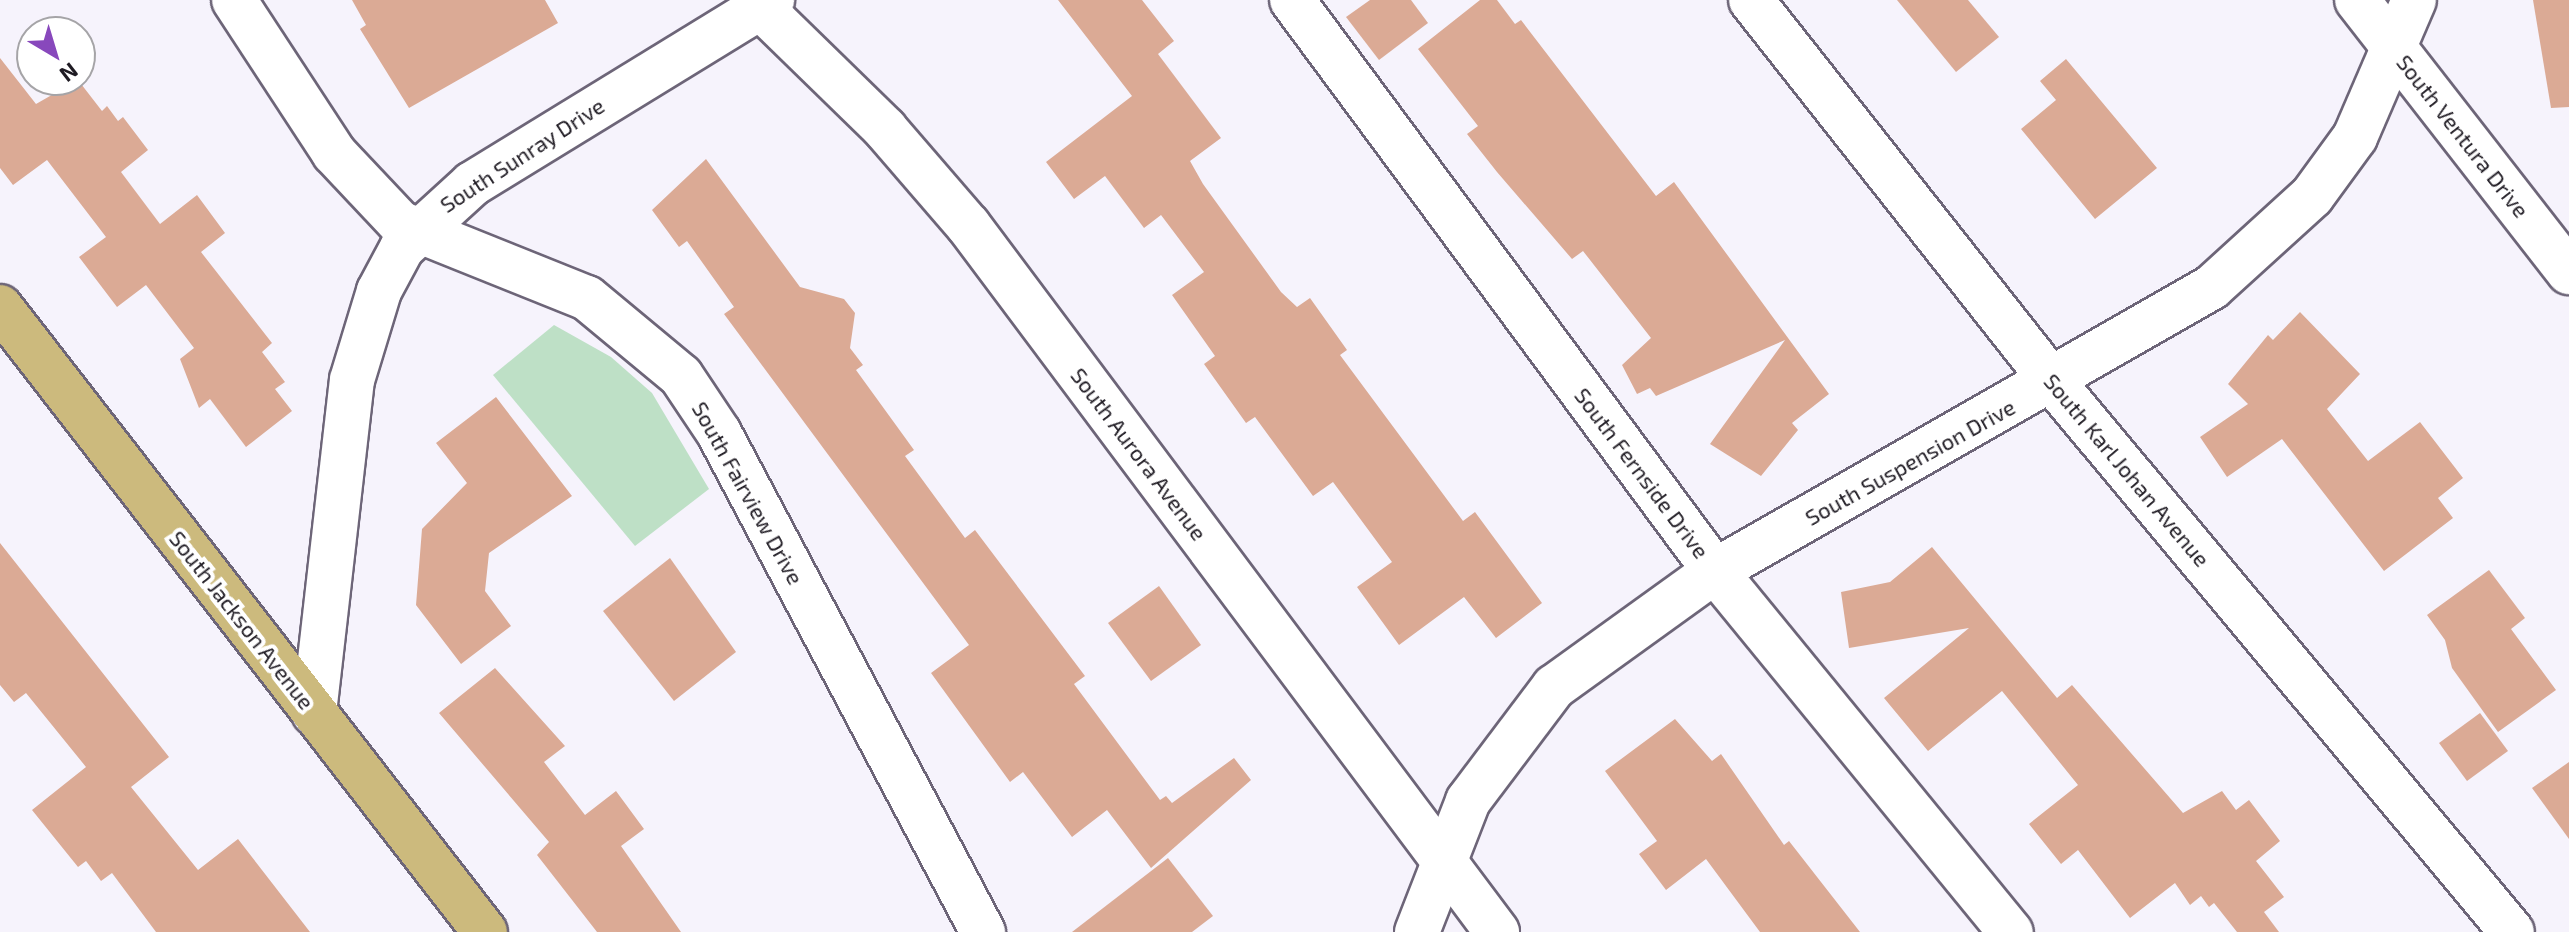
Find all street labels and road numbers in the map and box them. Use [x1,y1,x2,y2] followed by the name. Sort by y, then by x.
[2391,49,2535,223] street label: South Ventura Drive
[435,92,609,218] street label: South Sunray Drive
[1065,362,1213,546] street label: South Aurora Avenue
[2038,368,2216,572] street label: South Karl Johan Avenue
[1569,383,1715,563] street label: South Fernside Drive
[1800,393,2020,531] street label: South Suspension Drive
[687,397,809,589] street label: South Fairview Drive
[164,525,320,715] street label: South Jackson Avenue

